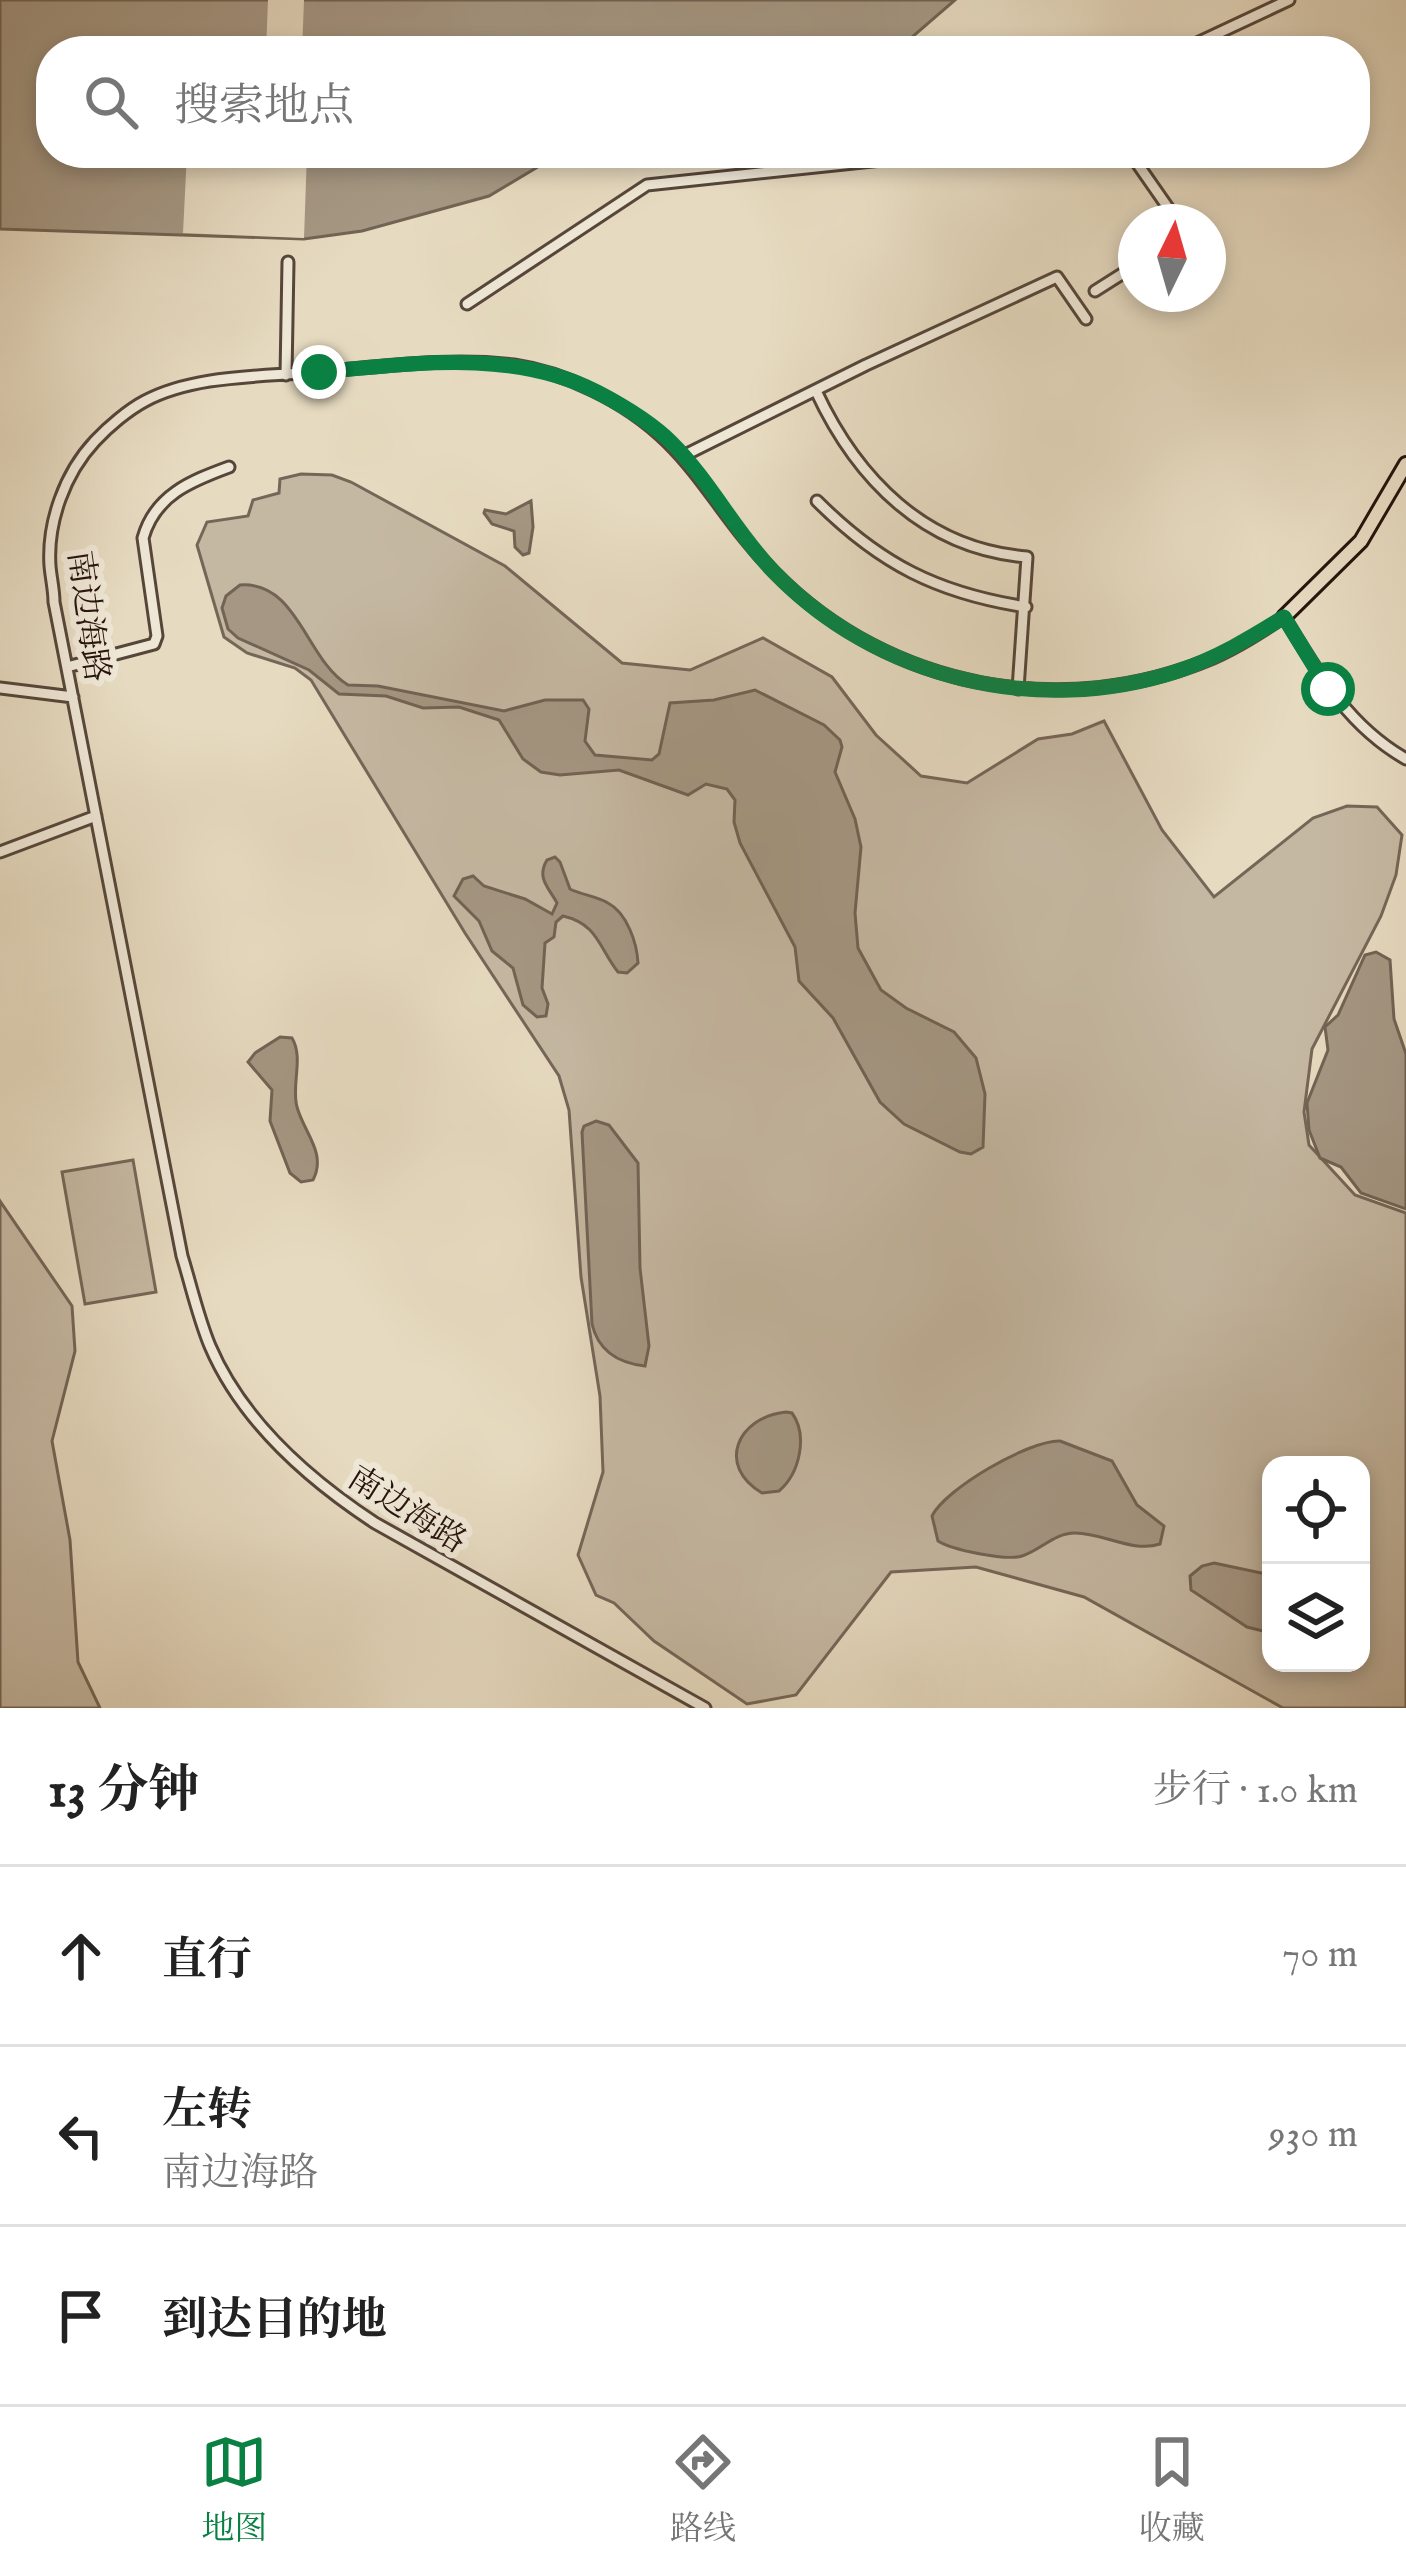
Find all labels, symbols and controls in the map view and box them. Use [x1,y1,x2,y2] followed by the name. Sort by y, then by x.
[36,36,1370,168] search box
[78,69,144,135] icon: search
[174,79,354,136] text: 搜索地点
[1118,204,1226,312] north arrow
[292,345,346,399] route end
[57,548,117,685] street label: 南边海路
[1301,662,1355,716] route start
[1262,1456,1370,1672] map controls
[1262,1456,1370,1564] button: locate
[339,1458,474,1563] street label: 南边海路
[1262,1564,1370,1672] button: layers
[48,1760,199,1825] text: 13 分钟
[1153,1767,1358,1816] text: 步行 · 1.0 km
[48,1923,114,1989] icon: ahead
[1282,1931,1358,1980] text: 70 m
[162,1933,252,1990] text: 直行
[162,2083,252,2140] text: 左转
[48,2103,114,2169] icon: left
[1269,2111,1358,2160] text: 930 m
[162,2150,318,2199] text: 南边海路
[48,2283,114,2349] icon: arrive
[162,2293,387,2350] text: 到达目的地
[201,2429,267,2551] tab: 地图
[670,2429,736,2551] tab: 路线
[1139,2429,1205,2551] tab: 收藏

